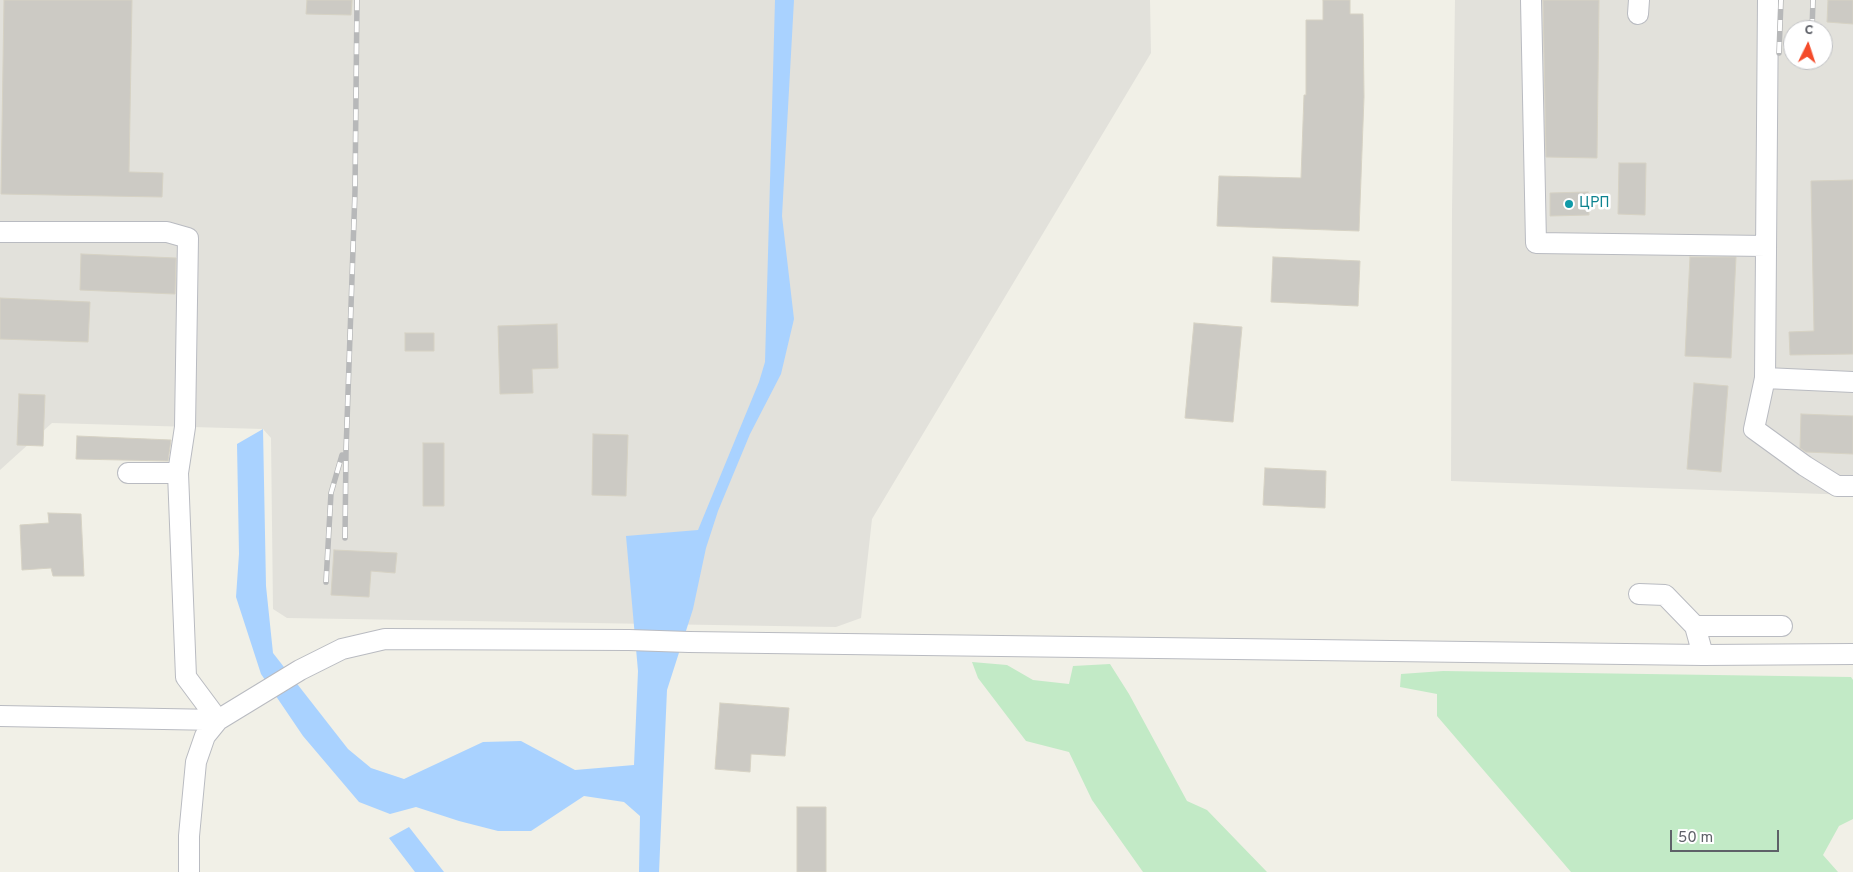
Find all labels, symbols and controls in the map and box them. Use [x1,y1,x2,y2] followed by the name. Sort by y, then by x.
[1783,20,1833,70] north arrow
[1804,22,1814,39] text: С
[1579,195,1610,213] place label: ЦРП
[1563,198,1575,210] marker: ЦРП
[1673,820,1782,852] scale bar
[1678,829,1713,848] text: 50 m

